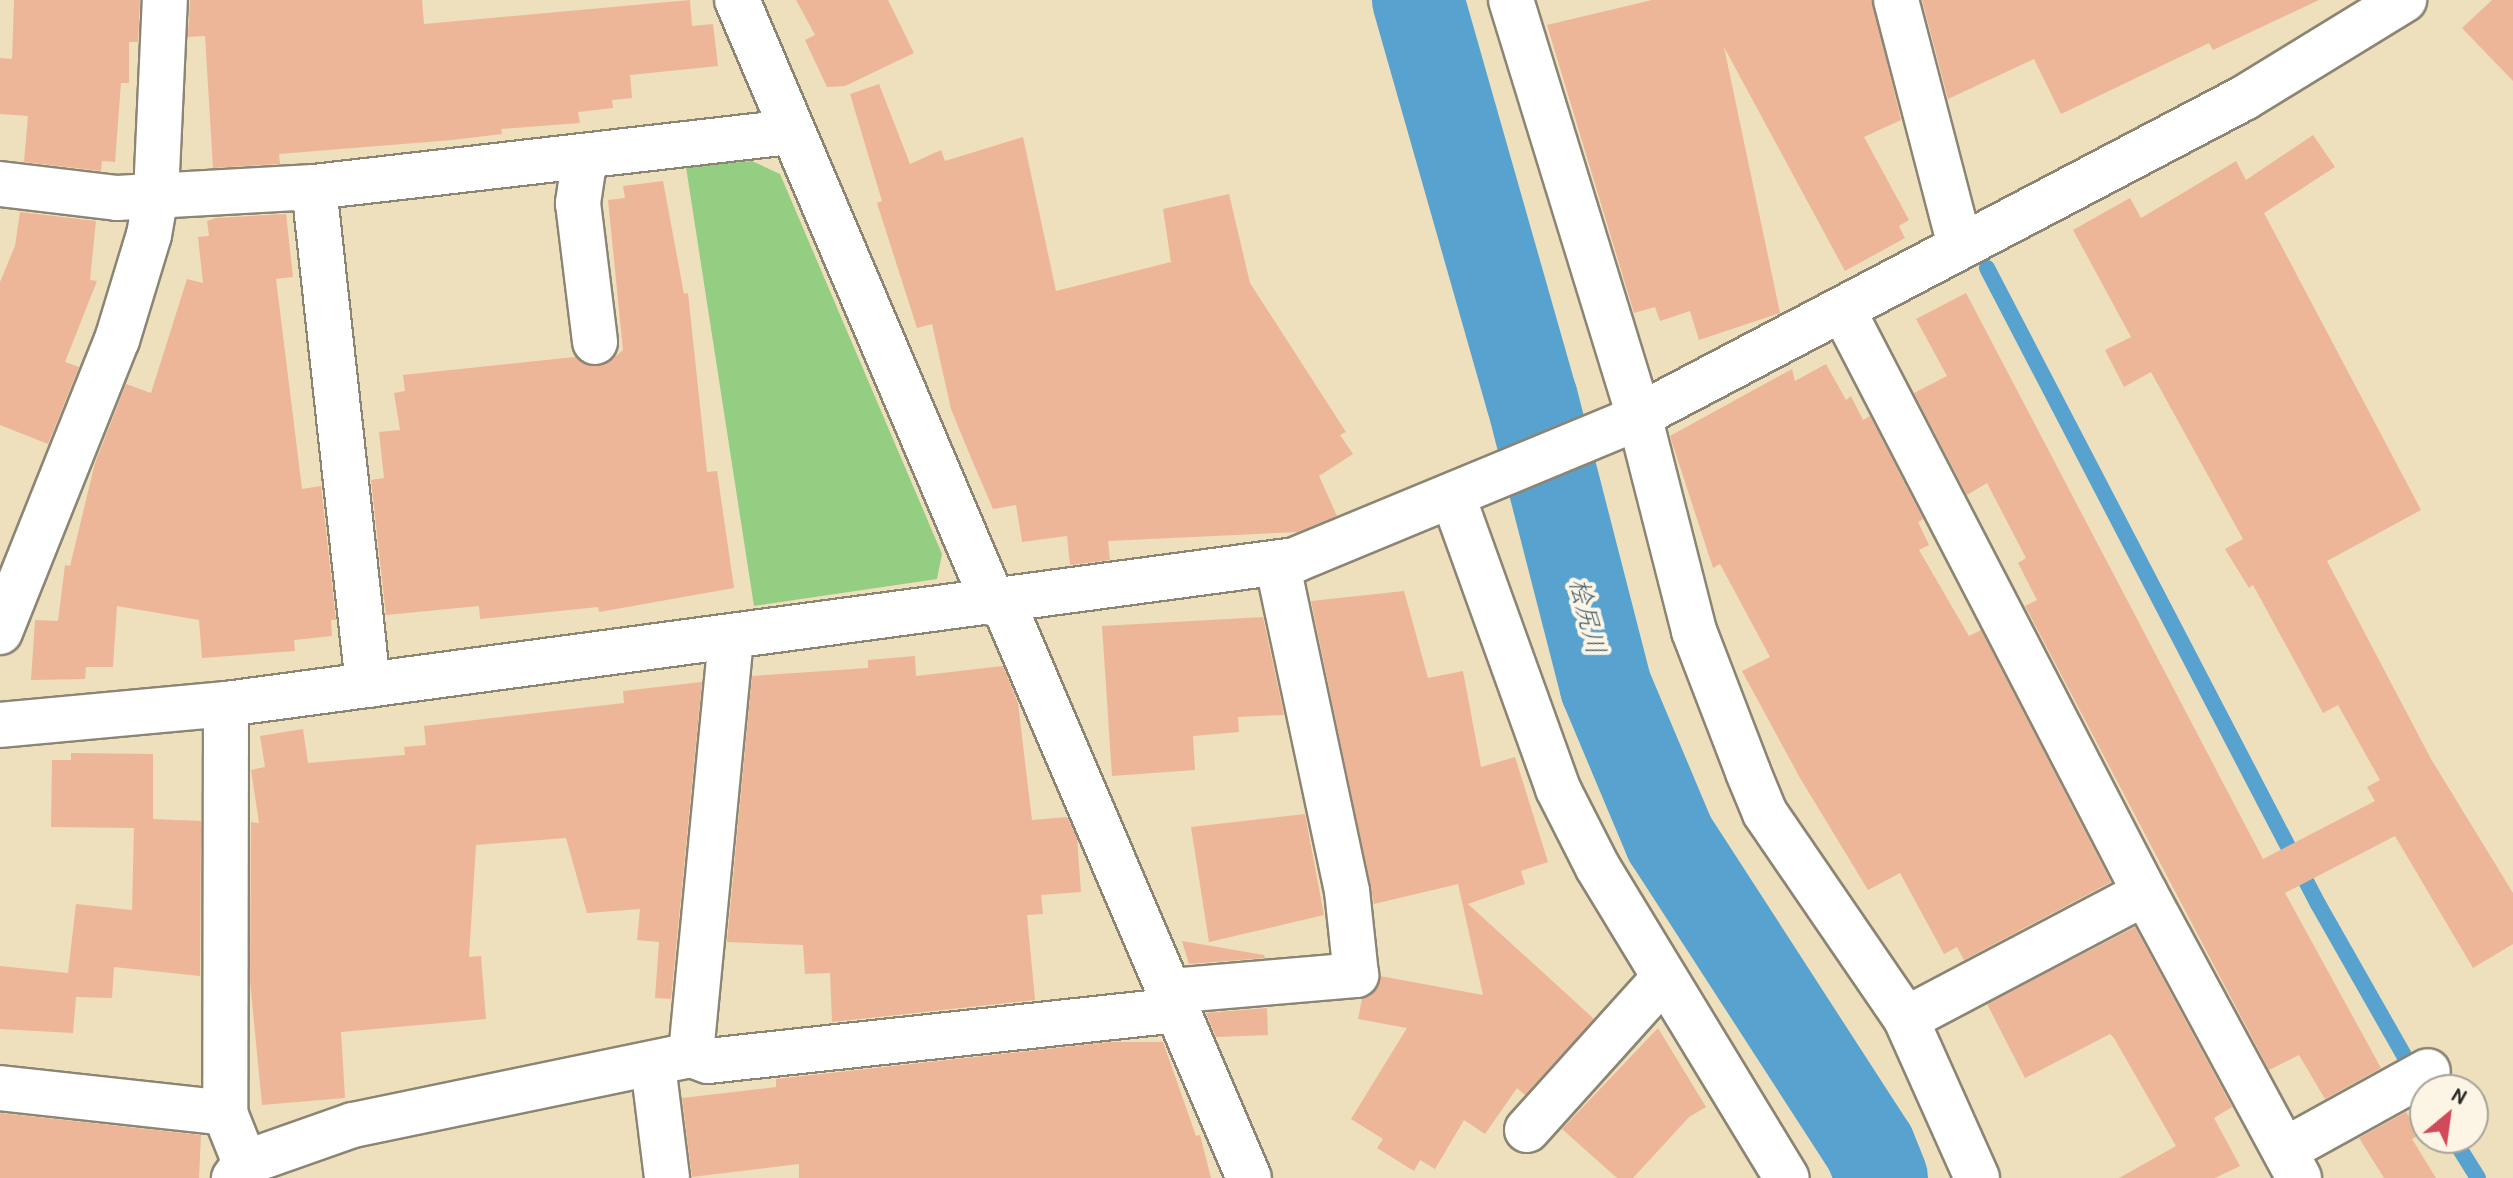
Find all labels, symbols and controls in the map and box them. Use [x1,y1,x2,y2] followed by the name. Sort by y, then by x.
[1563,574,1613,658] water label: 桧尻川
[2409,1074,2489,1154] north arrow
[2447,1079,2472,1111] text: N

